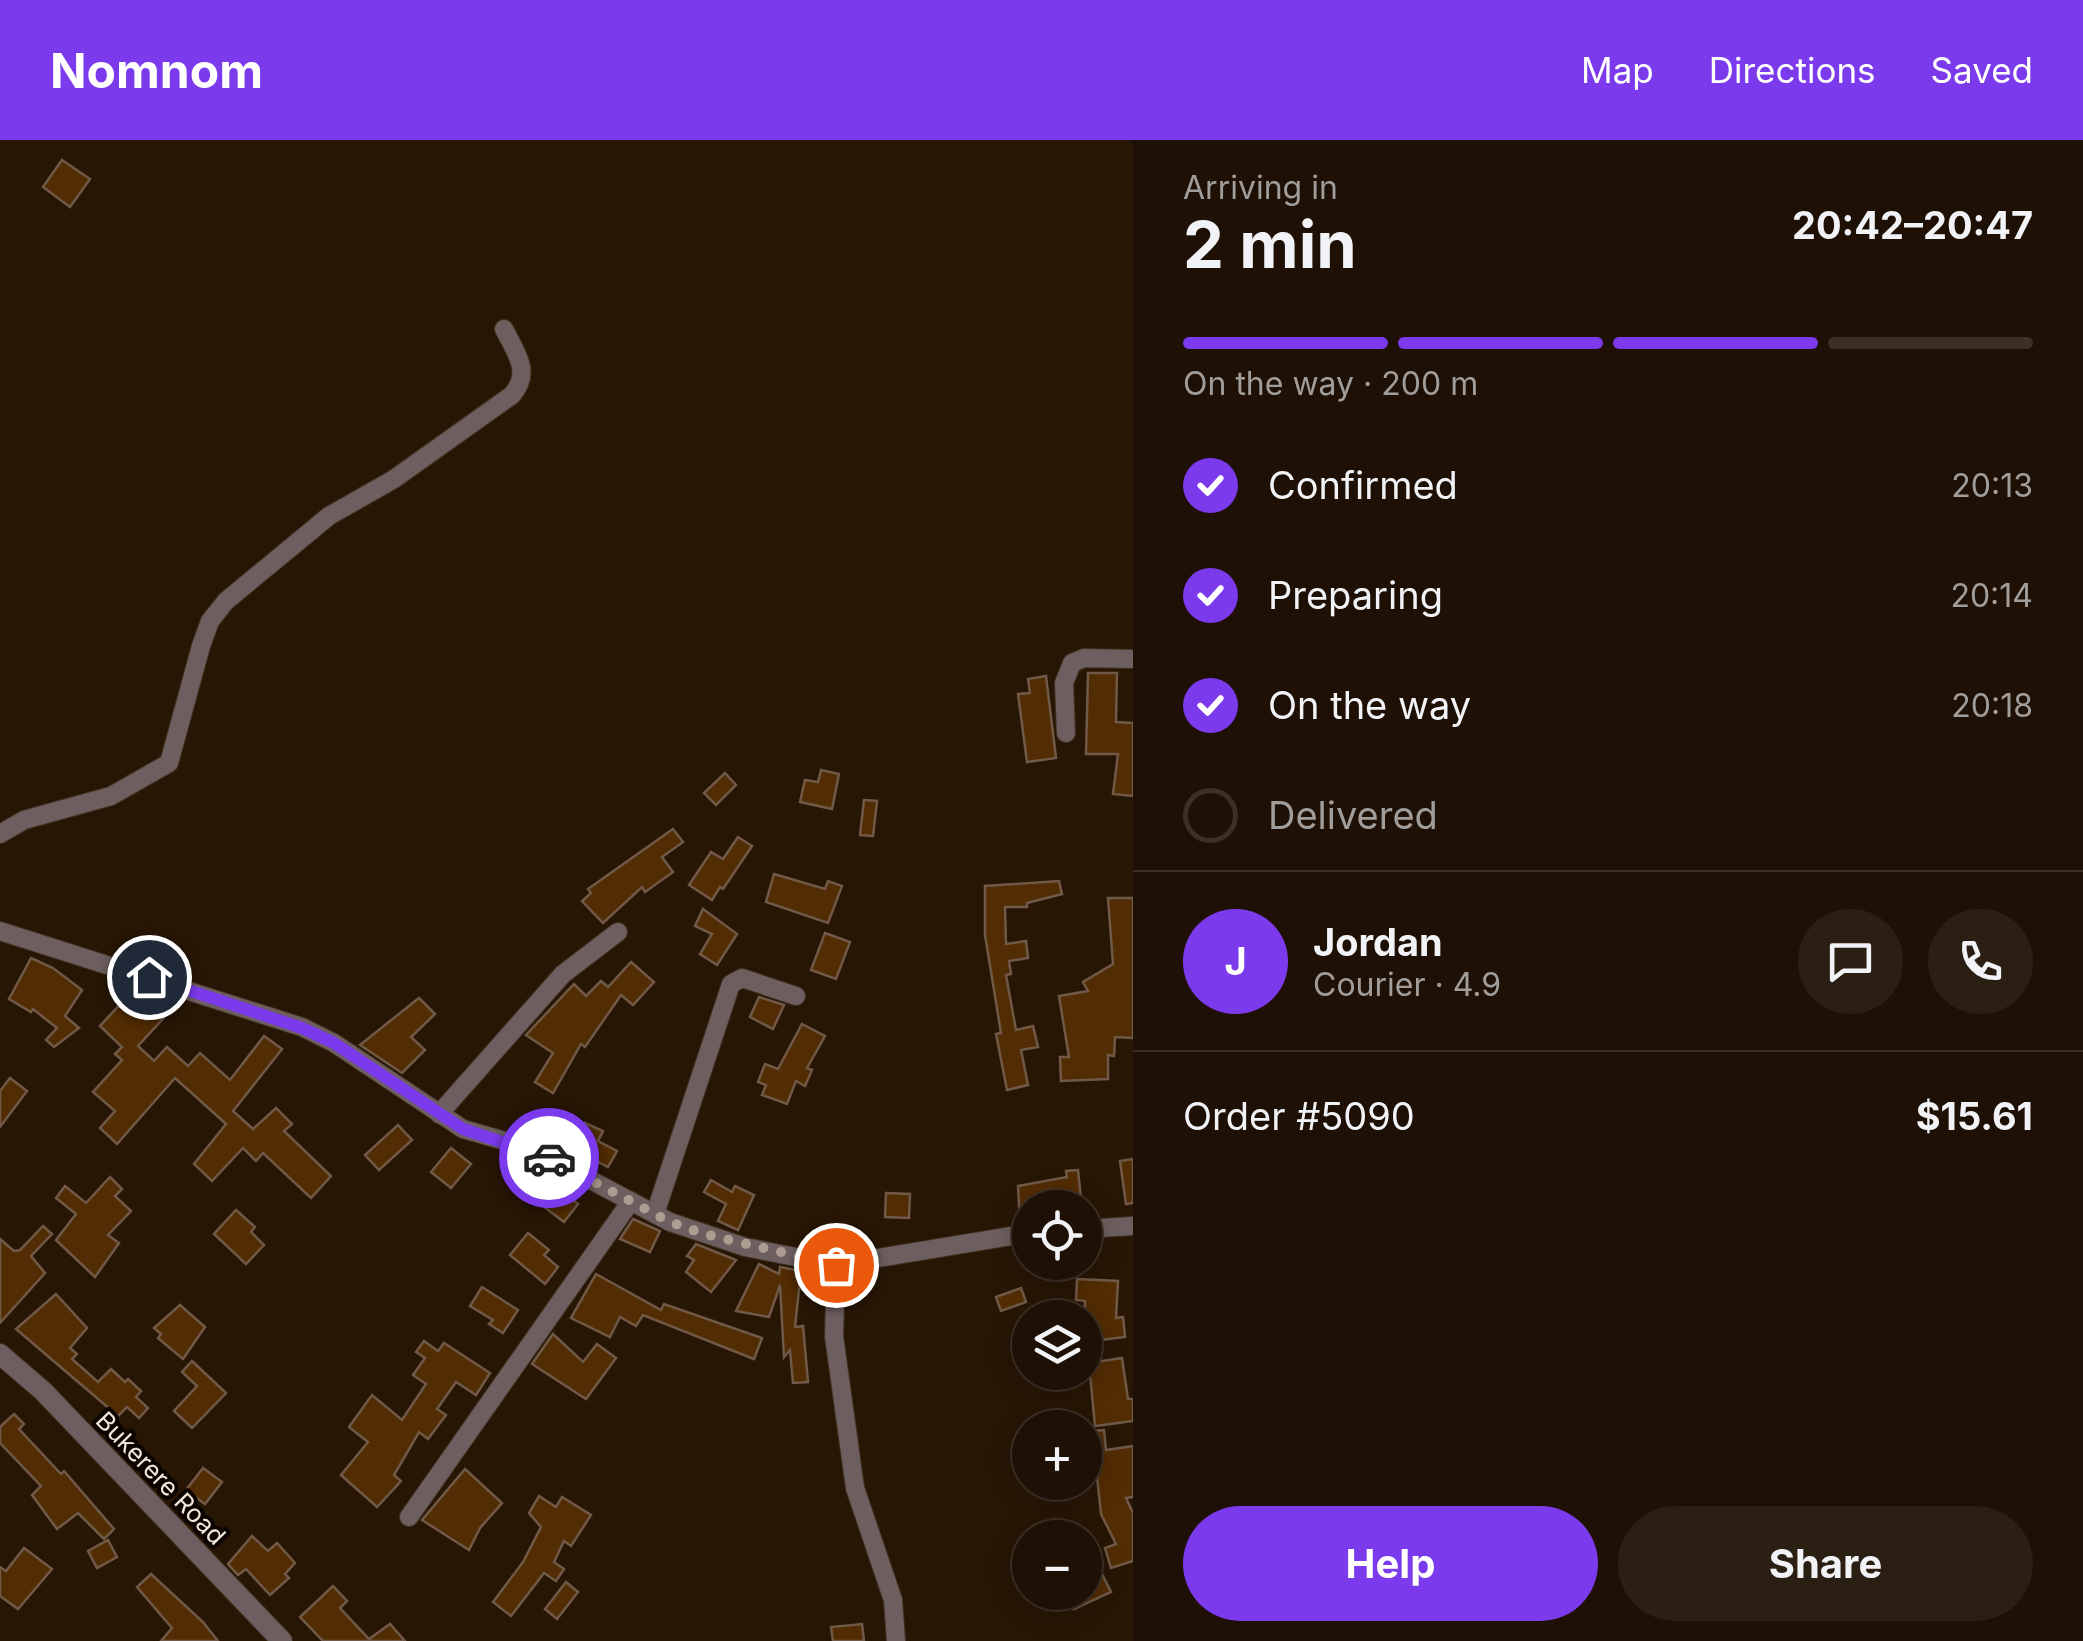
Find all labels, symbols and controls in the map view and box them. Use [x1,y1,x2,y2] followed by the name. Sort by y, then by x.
[50,41,263,100] text: Nomnom
[1581,49,1654,91] text: Map
[1709,49,1876,91] text: Directions
[1931,49,2033,91] text: Saved
[1183,168,1338,207] text: Arriving in
[1792,202,2033,248] text: 20:42–20:47
[1183,205,1357,284] text: 2 min
[1183,364,1478,403] text: On the way · 200 m
[1183,458,1238,513] icon: check
[1268,462,1458,508] text: Confirmed
[1951,466,2033,505] text: 20:13
[1183,568,1238,623] icon: check
[1268,572,1443,618] text: Preparing
[1950,576,2033,615] text: 20:14
[1183,678,1238,733] icon: check
[1268,682,1471,728] text: On the way
[1951,686,2033,725] text: 20:18
[1268,792,1438,838] text: Delivered
[1798,909,1903,1014] button: chat
[1928,909,2033,1014] button: phone
[1313,919,1443,965] text: Jordan
[107,935,192,1020] pin
[1224,938,1247,984] text: J
[122,950,177,1005] icon: home
[1313,965,1501,1004] text: Courier · 4.9
[1183,1093,1415,1139] text: Order #5090
[1916,1093,2033,1139] text: $15.61
[499,1108,599,1208] courier
[522,1131,577,1186] icon: car
[1012,1190,1102,1610] map controls
[1012,1190,1102,1280] button: locate
[794,1223,879,1308] pin
[809,1238,864,1293] icon: bag
[1012,1300,1102,1390] button: layers
[90,1405,232,1551] street label: Bukerere Road
[1012,1410,1102,1500] button: +
[1183,1506,1598,1621] button: Help
[1618,1506,2033,1621] button: Share
[1012,1520,1102,1610] button: −

